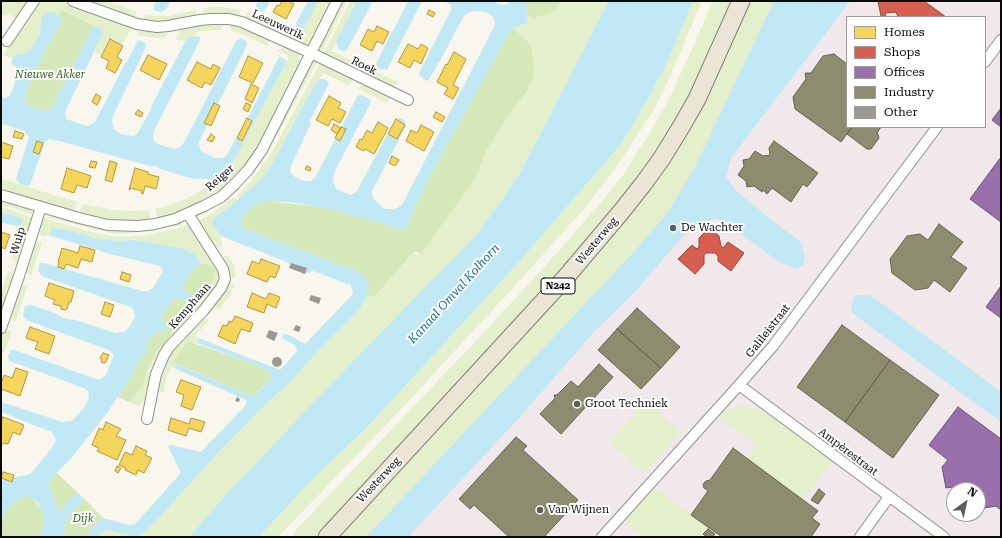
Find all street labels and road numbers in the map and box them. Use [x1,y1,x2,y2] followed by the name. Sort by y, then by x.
[250,7,306,43] street label: Leeuwerik
[349,54,379,78] street label: Roek
[203,162,237,194] street label: Reiger
[573,215,621,267] street label: Westerweg
[8,225,28,257] street label: Wulp
[541,278,575,294] road number: N242
[166,280,214,332] street label: Kemphaan
[743,302,793,360] street label: Galileistraat
[816,425,880,479] street label: Ampèrestraat
[354,454,404,506] street label: Westerweg

